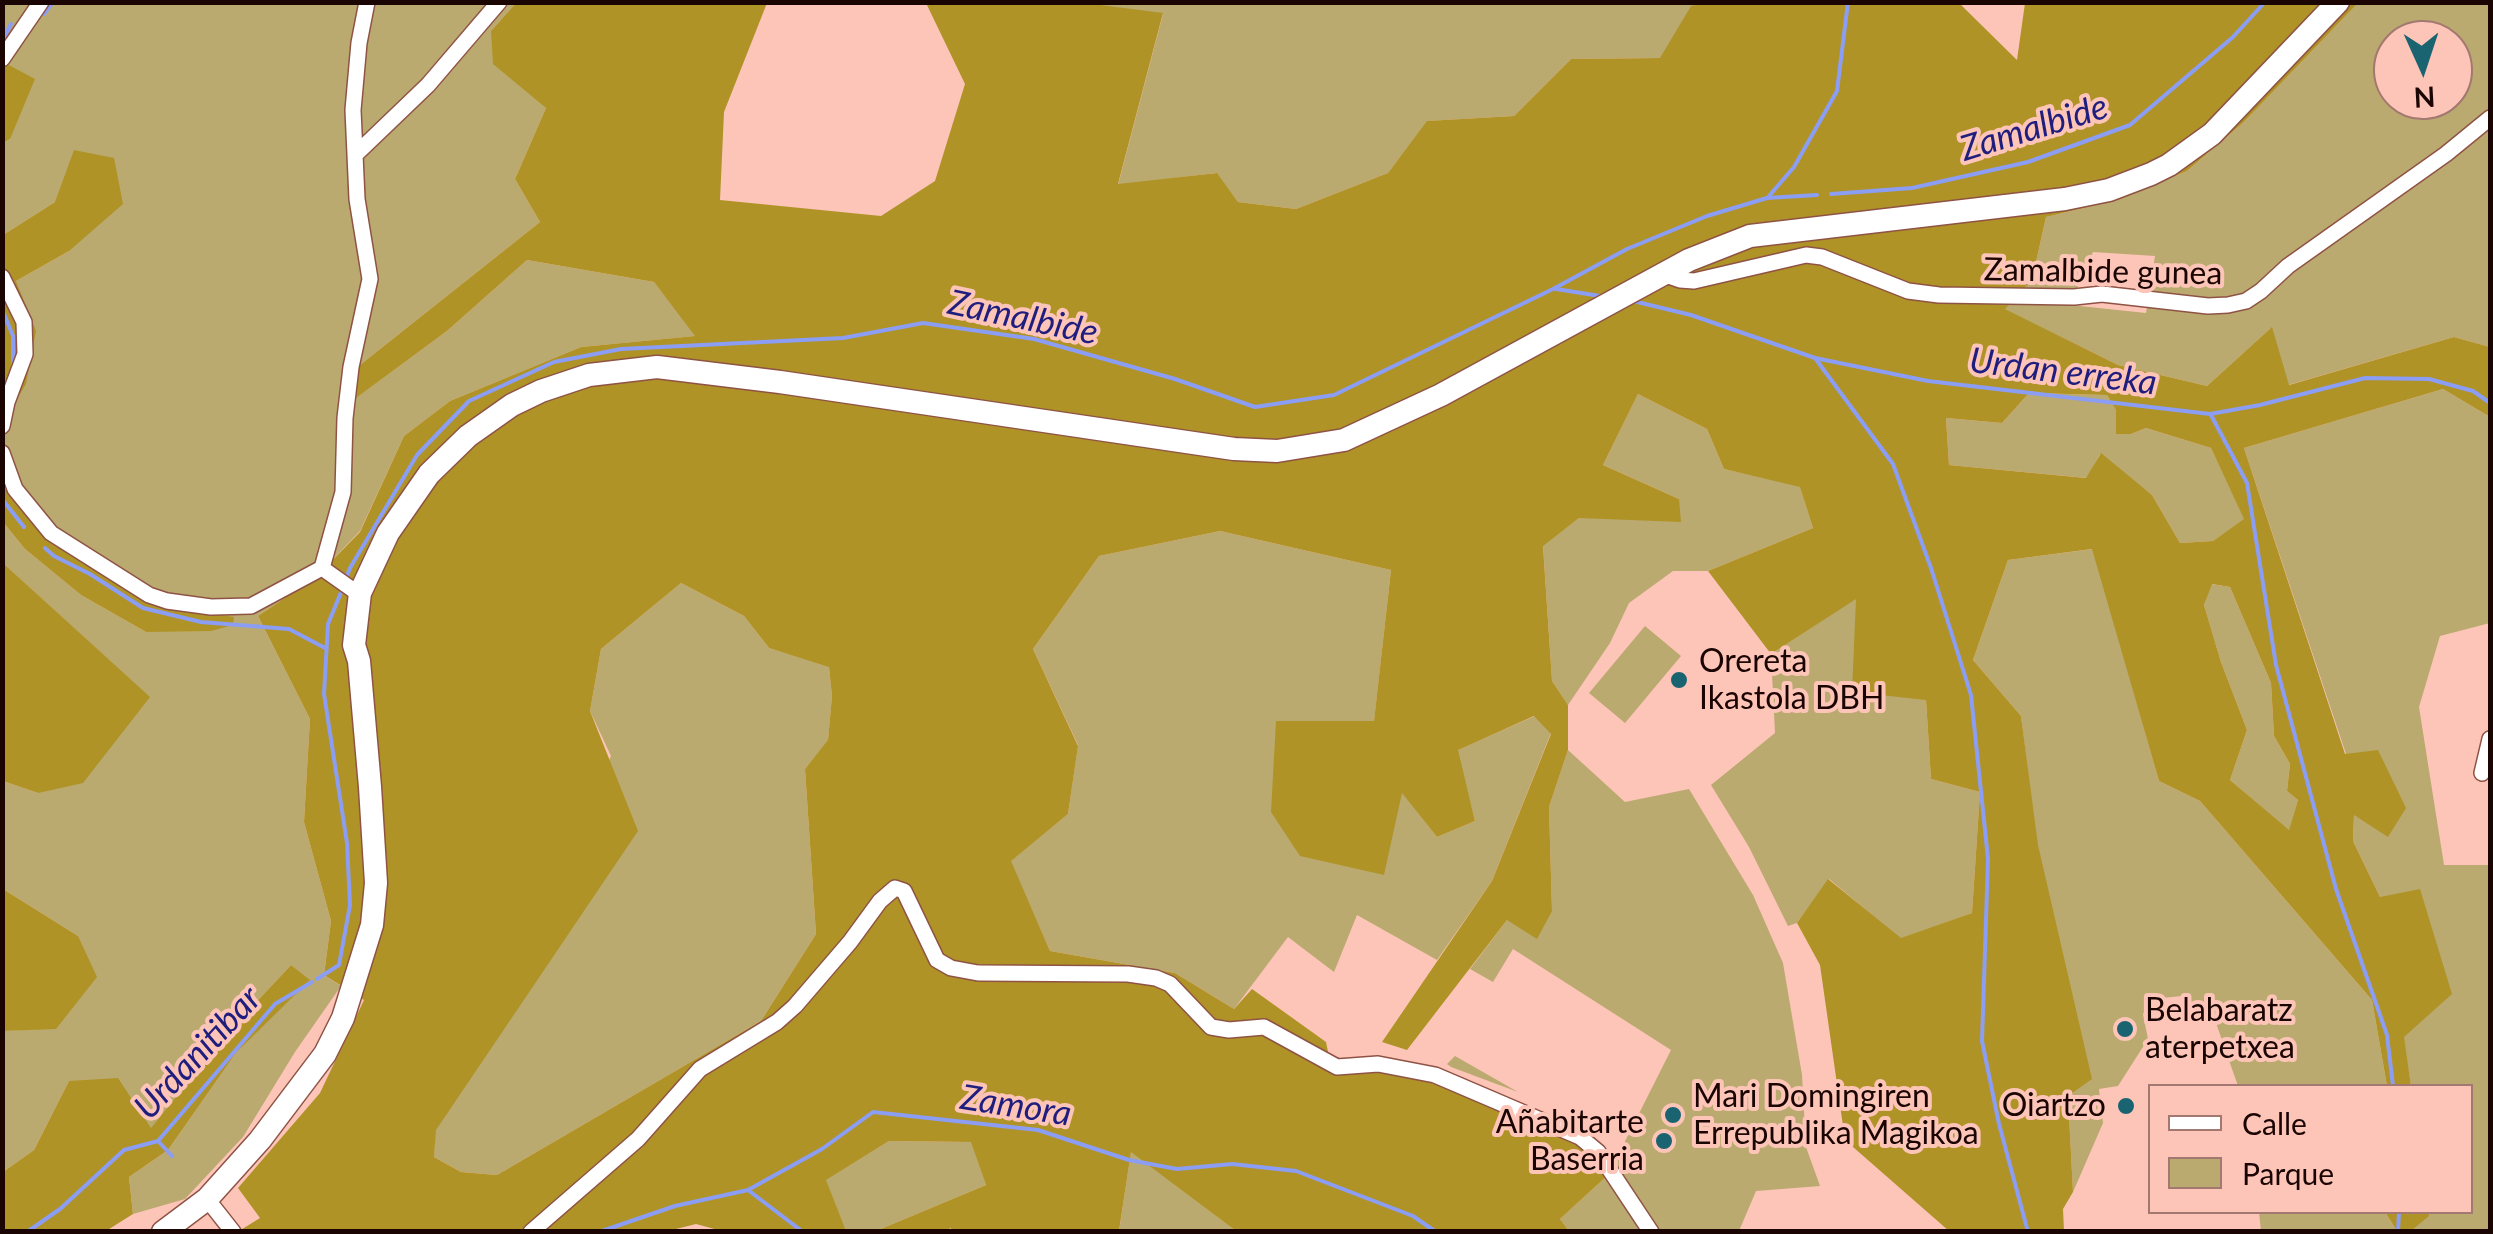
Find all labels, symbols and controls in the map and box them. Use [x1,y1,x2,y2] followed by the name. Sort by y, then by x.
[2373,20,2473,120] north arrow
[2413,80,2436,116] text: N
[1955,86,2113,170] water label: Zamalbide
[1983,251,2223,293] street label: Zamalbide gunea
[944,282,1102,354] water label: Zamalbide
[1967,340,2159,404] water label: Urdan erreka
[1699,643,1884,718] place label: Orereta Ikastola DBH
[1668,669,1690,691] marker: Orereta Ikastola DBH
[126,978,270,1128] water label: Urdanitibar
[2145,992,2295,1067] place label: Belabaratz aterpetxea
[2114,1018,2136,1040] marker: Belabaratz aterpetxea
[958,1077,1074,1135] water label: Zamora
[1693,1078,1979,1153] place label: Mari Domingiren Errepublika Magikoa
[2148,1084,2473,1214] legend
[2002,1087,2106,1125] place label: Oiartzo
[2115,1095,2137,1117] marker: Oiartzo
[1496,1104,1644,1179] place label: Añabitarte Baserria
[1662,1104,1684,1126] marker: Mari Domingiren Errepublika Magikoa
[2242,1105,2307,1141] text: Calle
[1653,1130,1675,1152] marker: Añabitarte Baserria
[2242,1155,2334,1191] text: Parque

